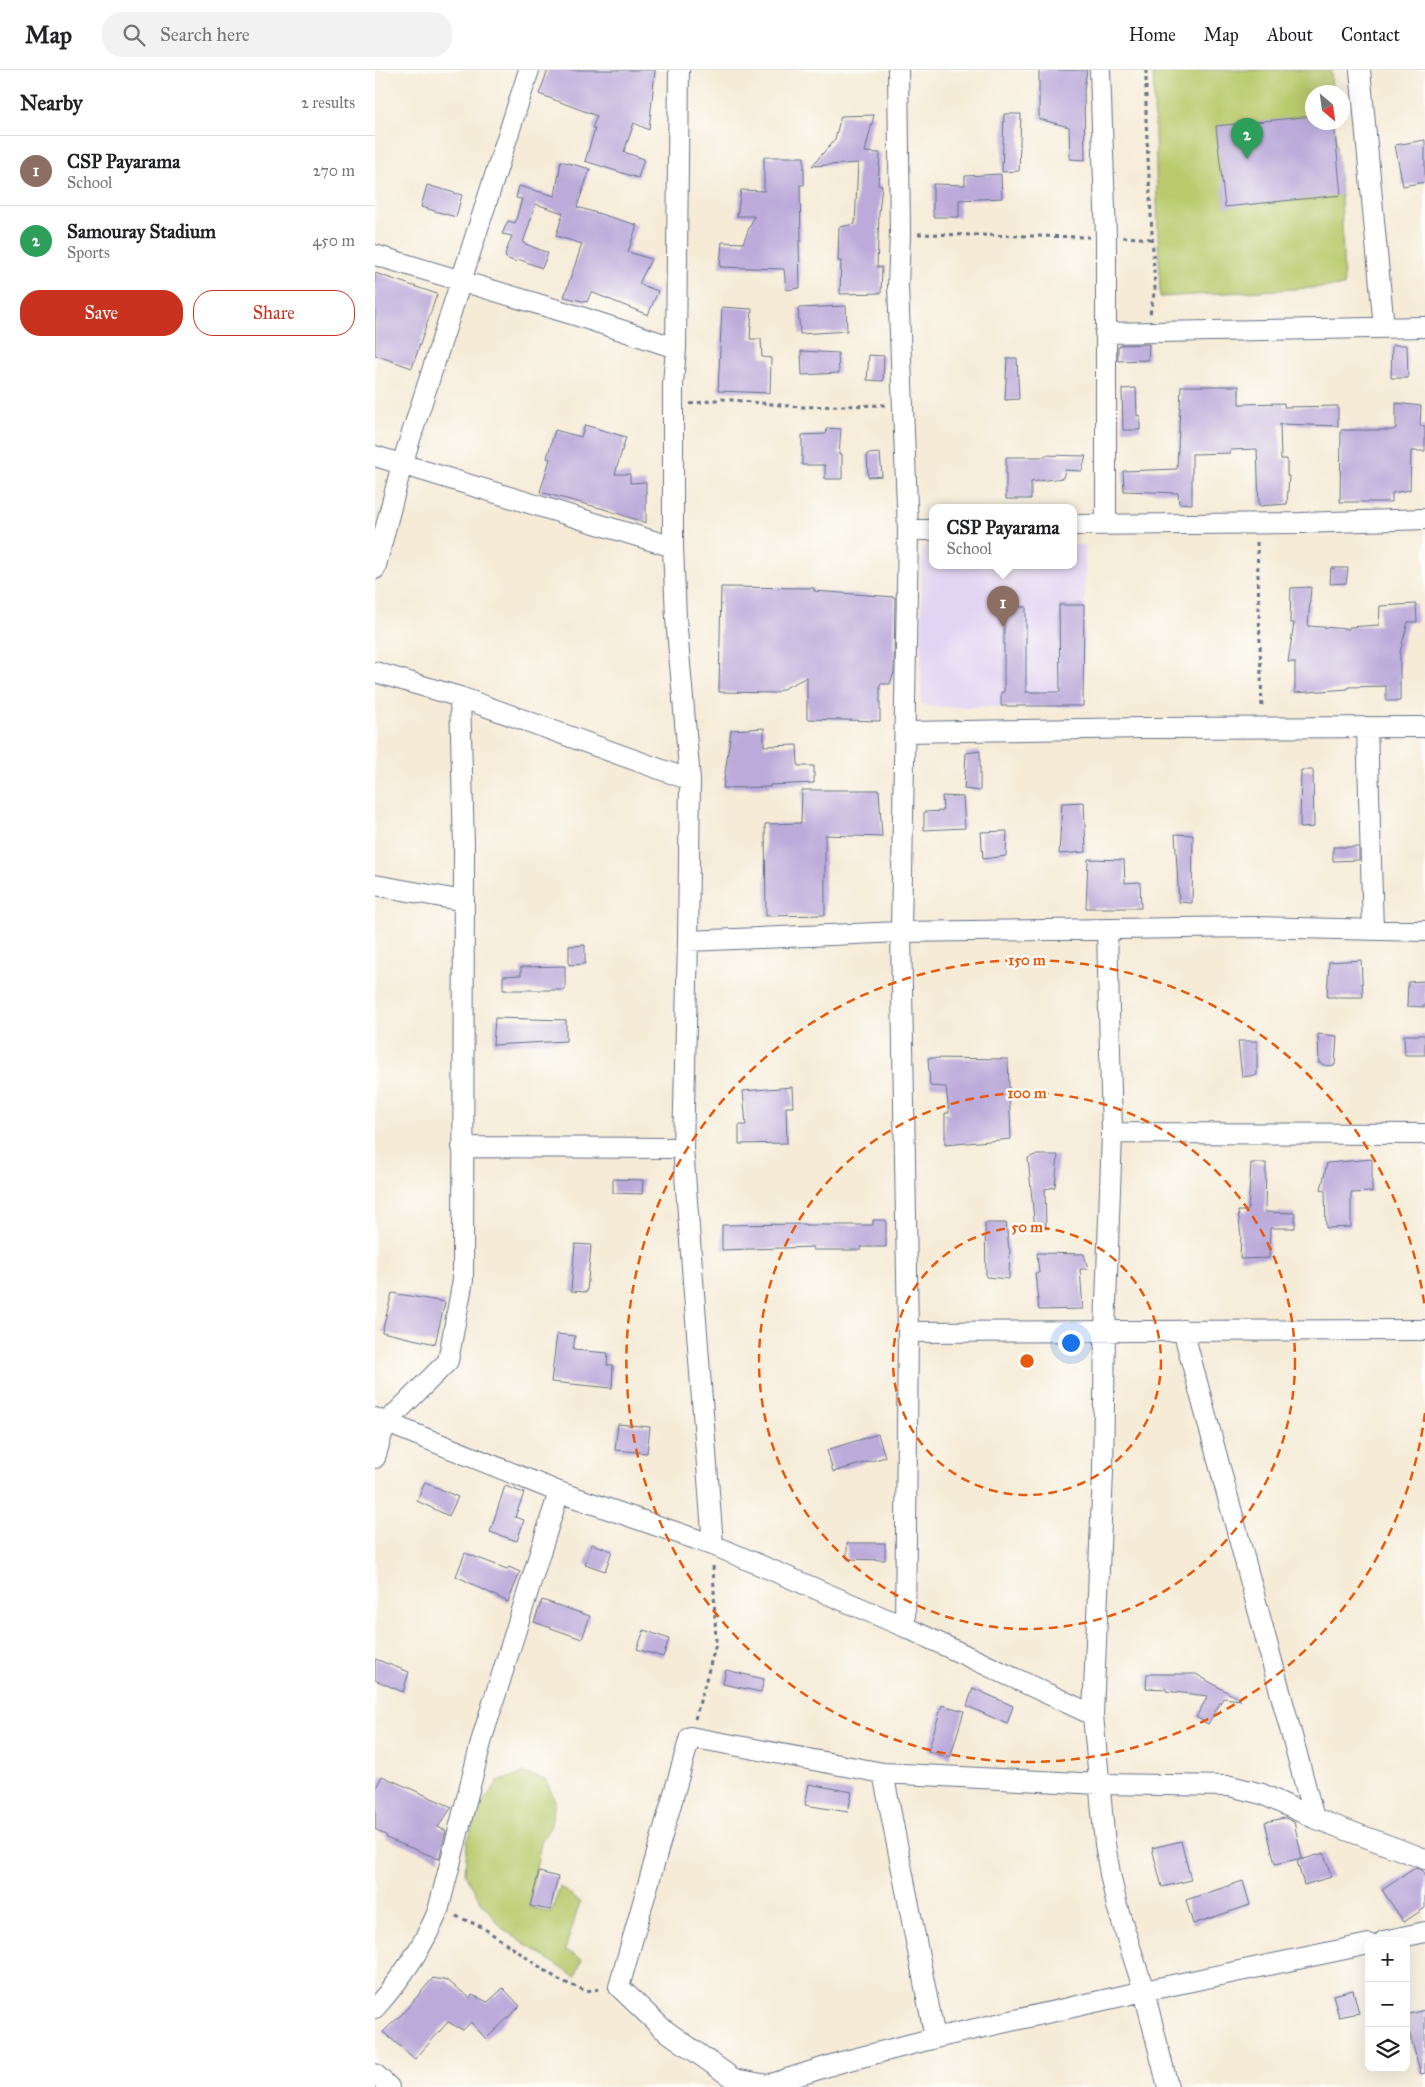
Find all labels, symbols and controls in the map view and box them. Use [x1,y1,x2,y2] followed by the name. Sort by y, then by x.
[102,12,452,57] search box
[25,20,72,50] text: Map
[120,21,148,49] icon: search
[160,23,250,46] text: Search here
[1129,24,1176,46] text: Home
[1204,24,1239,46] text: Map
[1267,24,1313,46] text: About
[1341,24,1400,46] text: Contact
[1305,85,1350,130] north arrow
[20,90,83,116] text: Nearby
[301,93,355,112] text: 2 results
[1231,118,1263,159] pin: 2
[67,150,180,173] text: CSP Payarama
[33,161,39,180] text: 1
[313,161,355,180] text: 270 m
[67,173,112,192] text: School
[67,220,216,243] text: Samouray Stadium
[32,231,40,250] text: 2
[312,231,355,250] text: 450 m
[67,243,110,262] text: Sports
[20,290,183,336] button: Save
[193,290,355,336] button: Share
[929,504,1077,569] popup
[946,516,1060,539] text: CSP Payarama
[946,539,992,558] text: School
[987,586,1019,627] pin: 1
[1008,951,1046,969] text: 150 m
[1007,1084,1047,1102] text: 100 m
[1011,1218,1043,1236] text: 50 m
[1058,1330,1084,1356] your location
[1018,1352,1036,1370] centre of rings
[1365,1937,1410,2072] map controls
[1365,1937,1410,1982] button: +
[1365,1982,1410,2027] button: −
[1365,2027,1410,2072] button: layers

